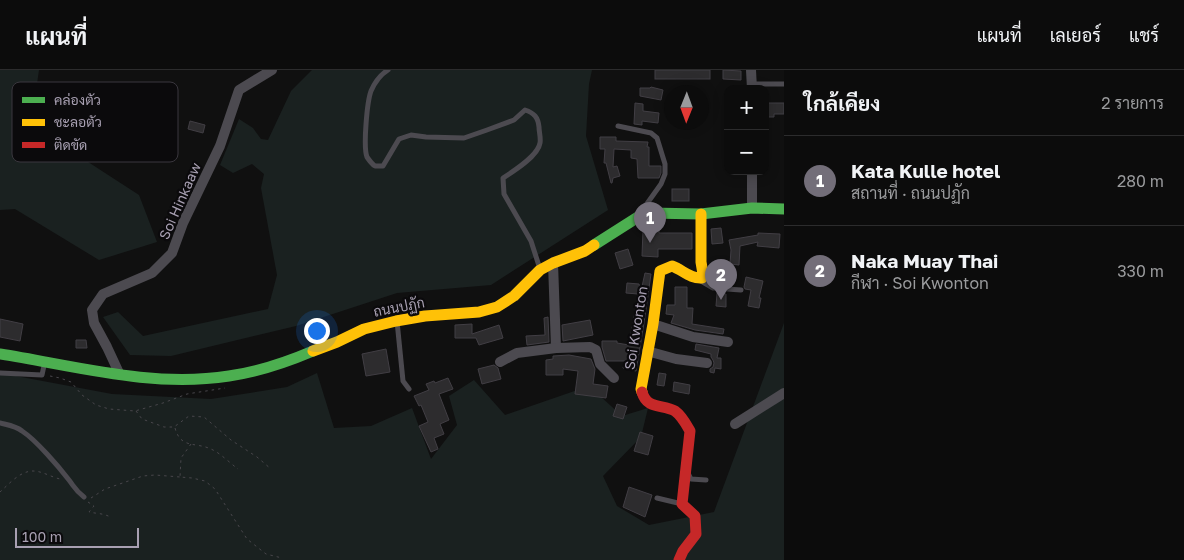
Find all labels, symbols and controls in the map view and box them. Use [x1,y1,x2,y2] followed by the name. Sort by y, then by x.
[25,21,87,50] text: แผนที่
[977,24,1022,46] text: แผนที่
[1050,24,1101,46] text: เลเยอร์
[1129,24,1159,46] text: แชร์
[12,82,178,162] legend
[664,85,709,130] north arrow
[724,85,769,175] map controls
[724,85,769,130] button: +
[804,90,880,116] text: ใกล้เคียง
[54,91,101,108] text: คล่องตัว
[1101,93,1164,113] text: 2 รายการ
[54,113,102,130] text: ชะลอตัว
[724,130,769,175] button: −
[54,136,87,153] text: ติดขัด
[851,159,1000,182] text: Kata Kulle hotel
[155,160,204,242] street label: Soi Hinkaaw
[816,171,824,191] text: 1
[1117,171,1164,191] text: 280 m
[851,183,970,203] text: สถานที่ · ถนนปฏัก
[634,202,666,243] pin: 1
[851,249,998,272] text: Naka Muay Thai
[705,259,737,300] pin: 2
[815,261,825,281] text: 2
[1117,261,1164,281] text: 330 m
[851,273,989,293] text: กีฬา · Soi Kwonton
[620,285,651,371] street label: Soi Kwonton
[372,293,426,321] street label: ถนนปฏัก
[304,318,330,344] your location
[15,525,139,548] scale bar
[22,528,62,545] text: 100 m

